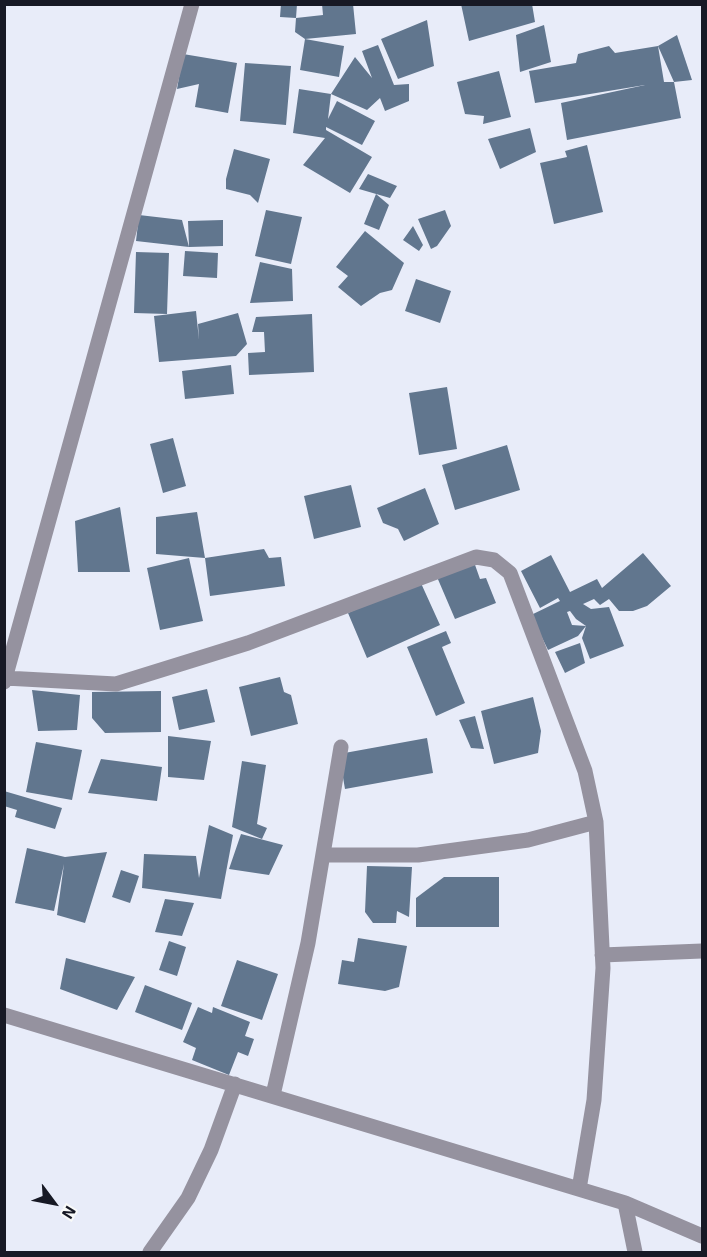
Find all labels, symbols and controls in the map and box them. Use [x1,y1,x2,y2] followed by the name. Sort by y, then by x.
[24,1173,84,1233] north arrow
[59,1203,81,1223] text: N

